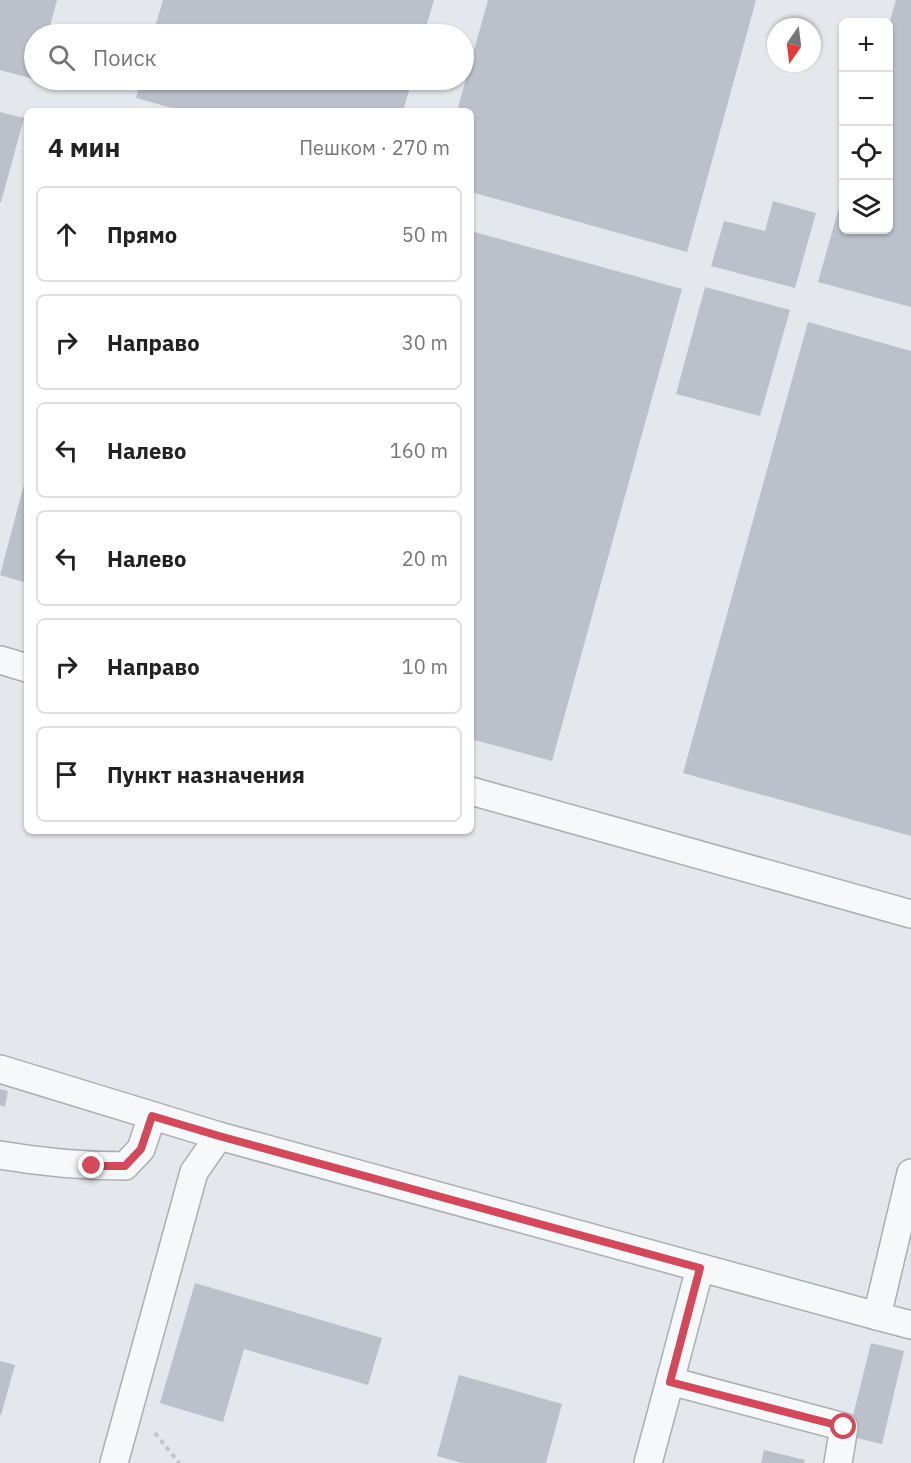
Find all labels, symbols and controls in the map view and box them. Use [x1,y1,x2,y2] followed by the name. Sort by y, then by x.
[767,18,821,72] north arrow
[839,18,893,234] map controls
[839,18,893,72] button: +
[24,24,474,90] search box
[45,41,78,74] icon: search
[93,43,157,72] text: Поиск
[839,72,893,126] button: −
[839,126,893,180] button: locate
[48,130,120,164] text: 4 мин
[299,134,450,161] text: Пешком · 270 m
[839,180,893,234] button: layers
[50,218,83,251] icon: ahead
[107,220,177,249] text: Прямо
[402,221,448,248] text: 50 m
[50,326,83,359] icon: right
[107,328,200,357] text: Направо
[402,329,448,356] text: 30 m
[50,434,83,467] icon: left
[107,436,186,465] text: Налево
[390,437,448,464] text: 160 m
[50,542,83,575] icon: left
[107,544,186,573] text: Налево
[402,545,448,572] text: 20 m
[50,650,83,683] icon: right
[107,652,200,681] text: Направо
[402,653,448,680] text: 10 m
[50,758,83,791] icon: arrive
[107,760,305,789] text: Пункт назначения
[78,1152,104,1178] route end
[830,1413,856,1439] route start

